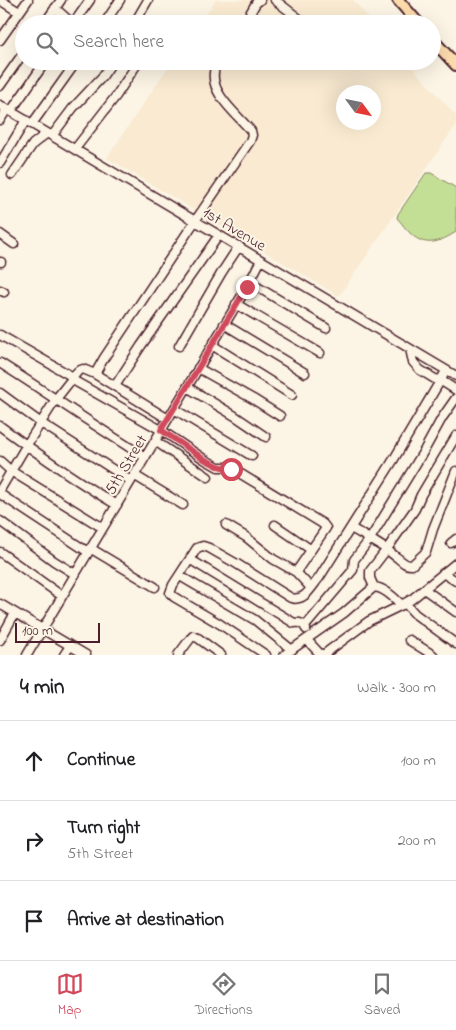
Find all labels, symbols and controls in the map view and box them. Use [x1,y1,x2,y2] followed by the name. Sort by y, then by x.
[15,15,441,70] search box
[33,29,61,57] icon: search
[73,29,164,56] text: Search here
[336,85,381,130] north arrow
[198,201,271,259] street label: 1st Avenue
[236,276,259,299] route end
[99,430,154,500] street label: 5th Street
[220,458,243,481] route start
[15,620,100,643] scale bar
[22,621,53,642] text: 100 m
[20,673,64,703] text: 4 min
[357,676,436,700] text: Walk · 300 m
[20,747,48,775] icon: ahead
[67,747,135,774] text: Continue
[401,749,436,773] text: 100 m
[67,815,140,842] text: Turn right
[20,827,48,855] icon: right
[398,829,436,853] text: 200 m
[67,842,133,866] text: 5th Street
[20,907,48,935] icon: arrive
[67,907,224,934] text: Arrive at destination
[56,970,84,1021] tab: Map
[195,970,253,1021] tab: Directions
[364,970,400,1021] tab: Saved

